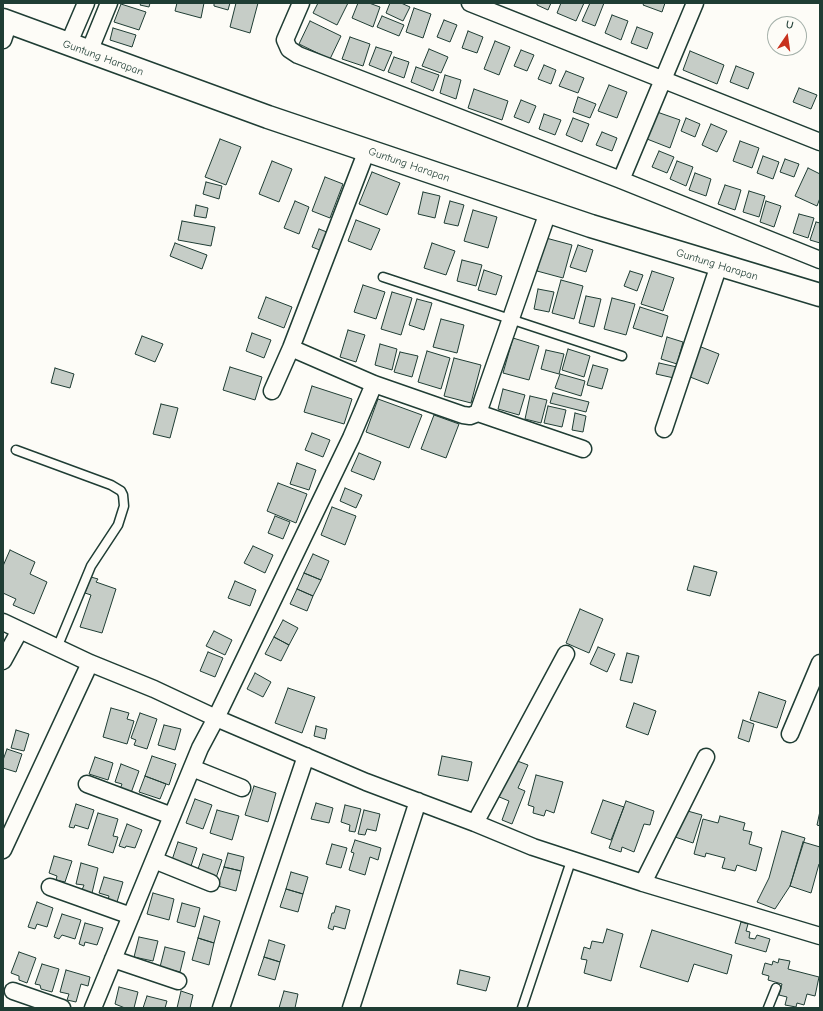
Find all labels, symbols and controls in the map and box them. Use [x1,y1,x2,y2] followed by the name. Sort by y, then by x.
[767,16,807,56] north arrow
[785,18,795,32] text: U
[61,37,145,79] street label: Guntung Harapan
[367,145,451,185] street label: Guntung Harapan
[674,246,760,284] street label: Guntung Harapan

